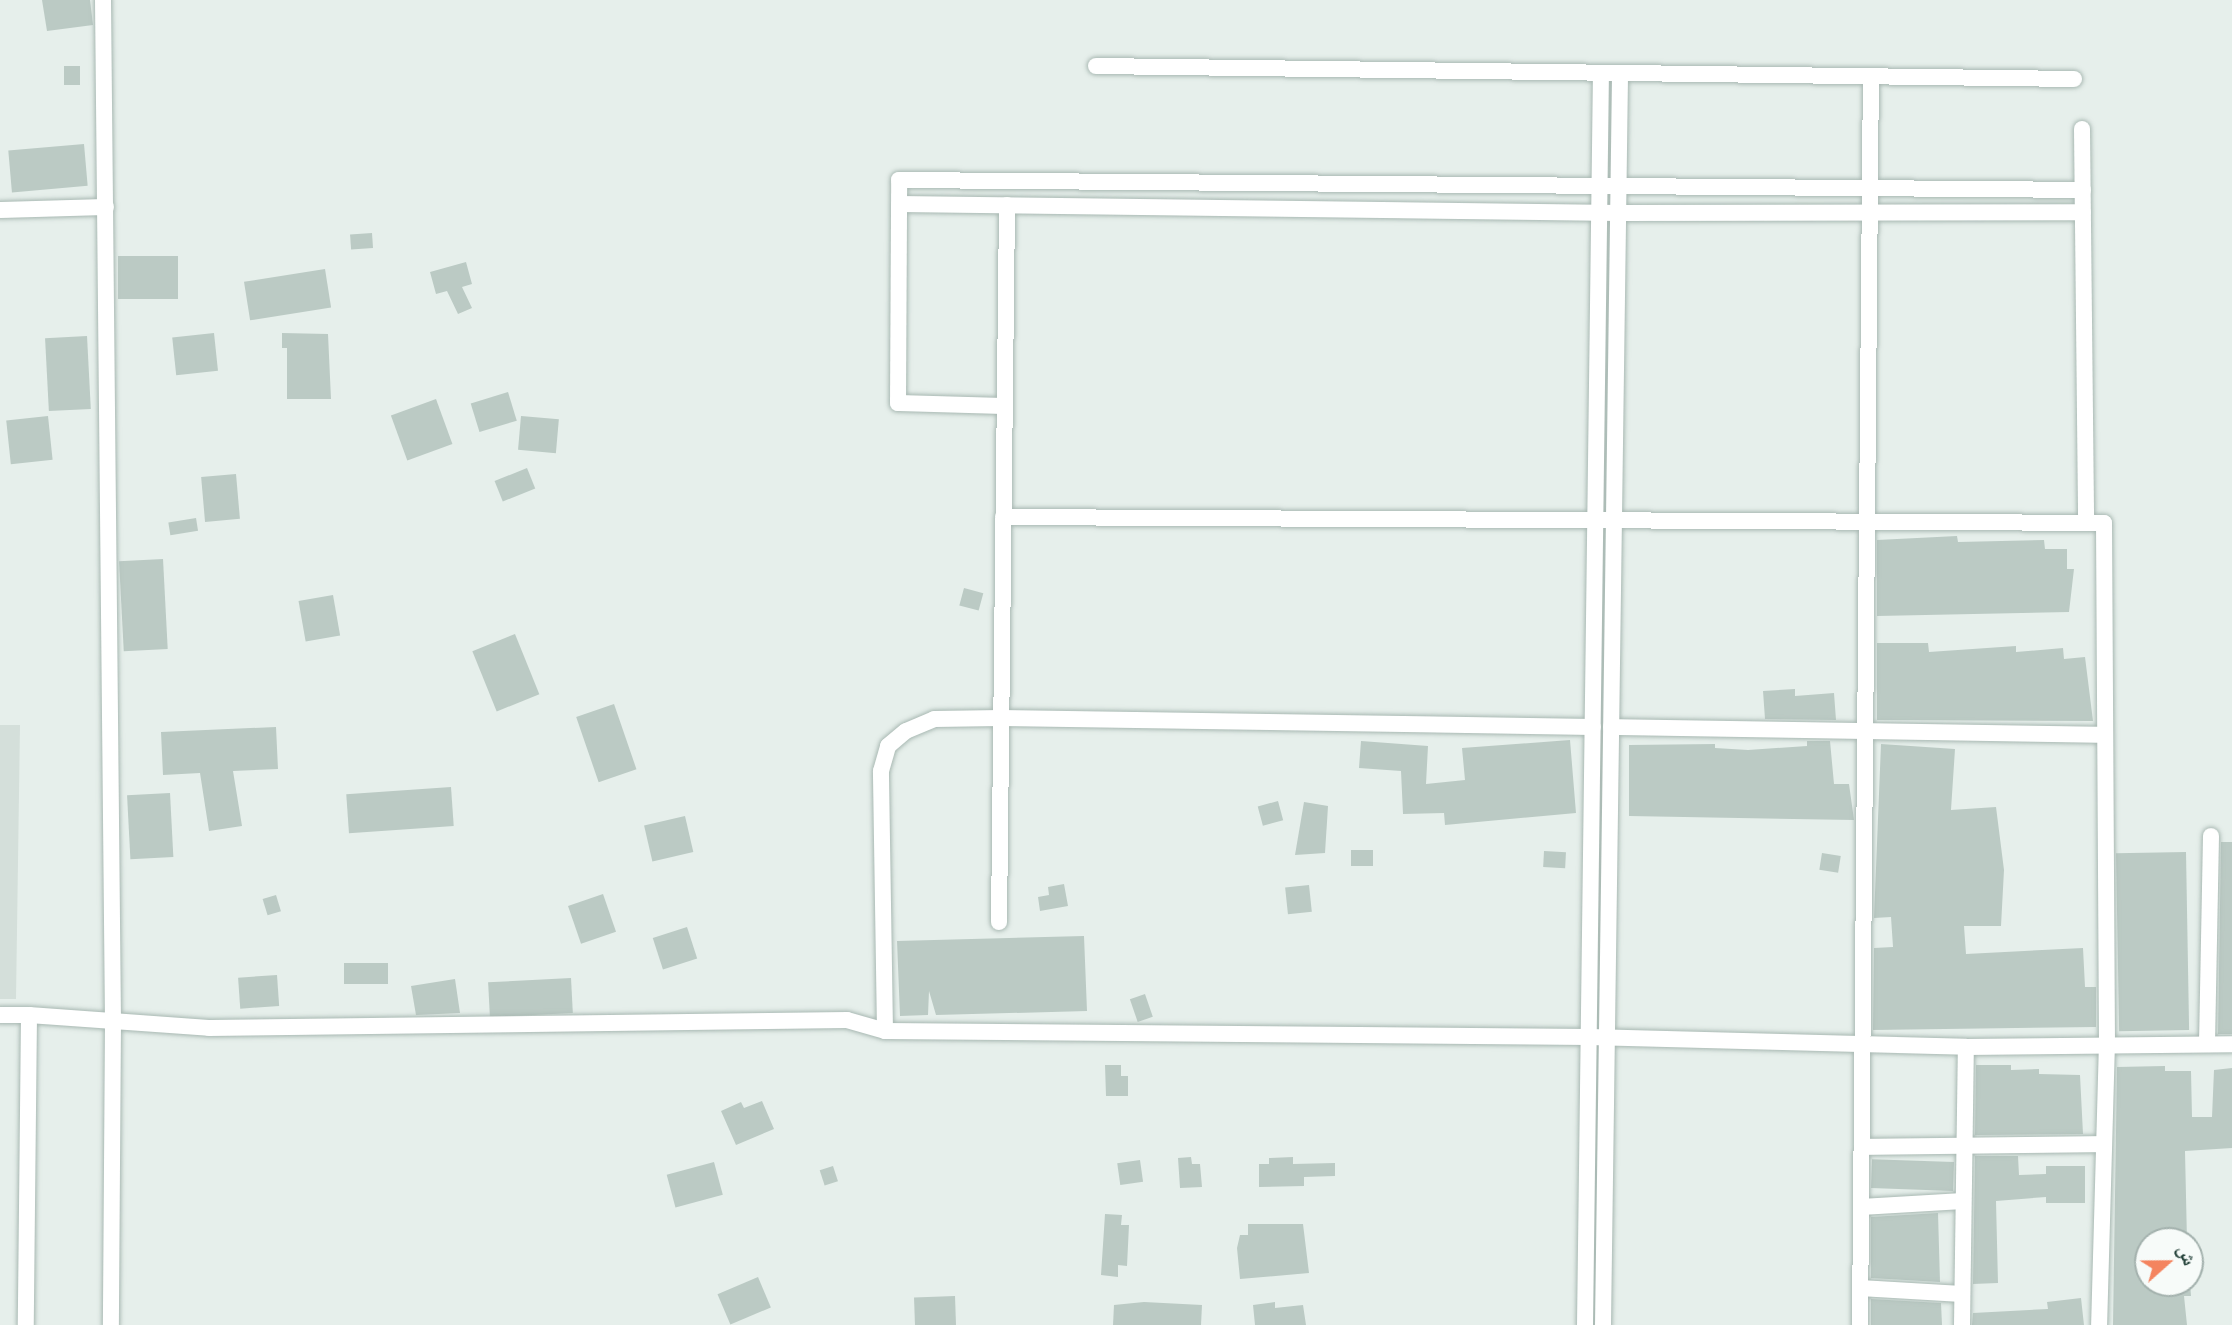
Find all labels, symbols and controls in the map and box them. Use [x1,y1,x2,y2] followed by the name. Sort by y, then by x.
[2134,1227,2204,1297] north arrow
[2173,1241,2202,1269] text: ش

